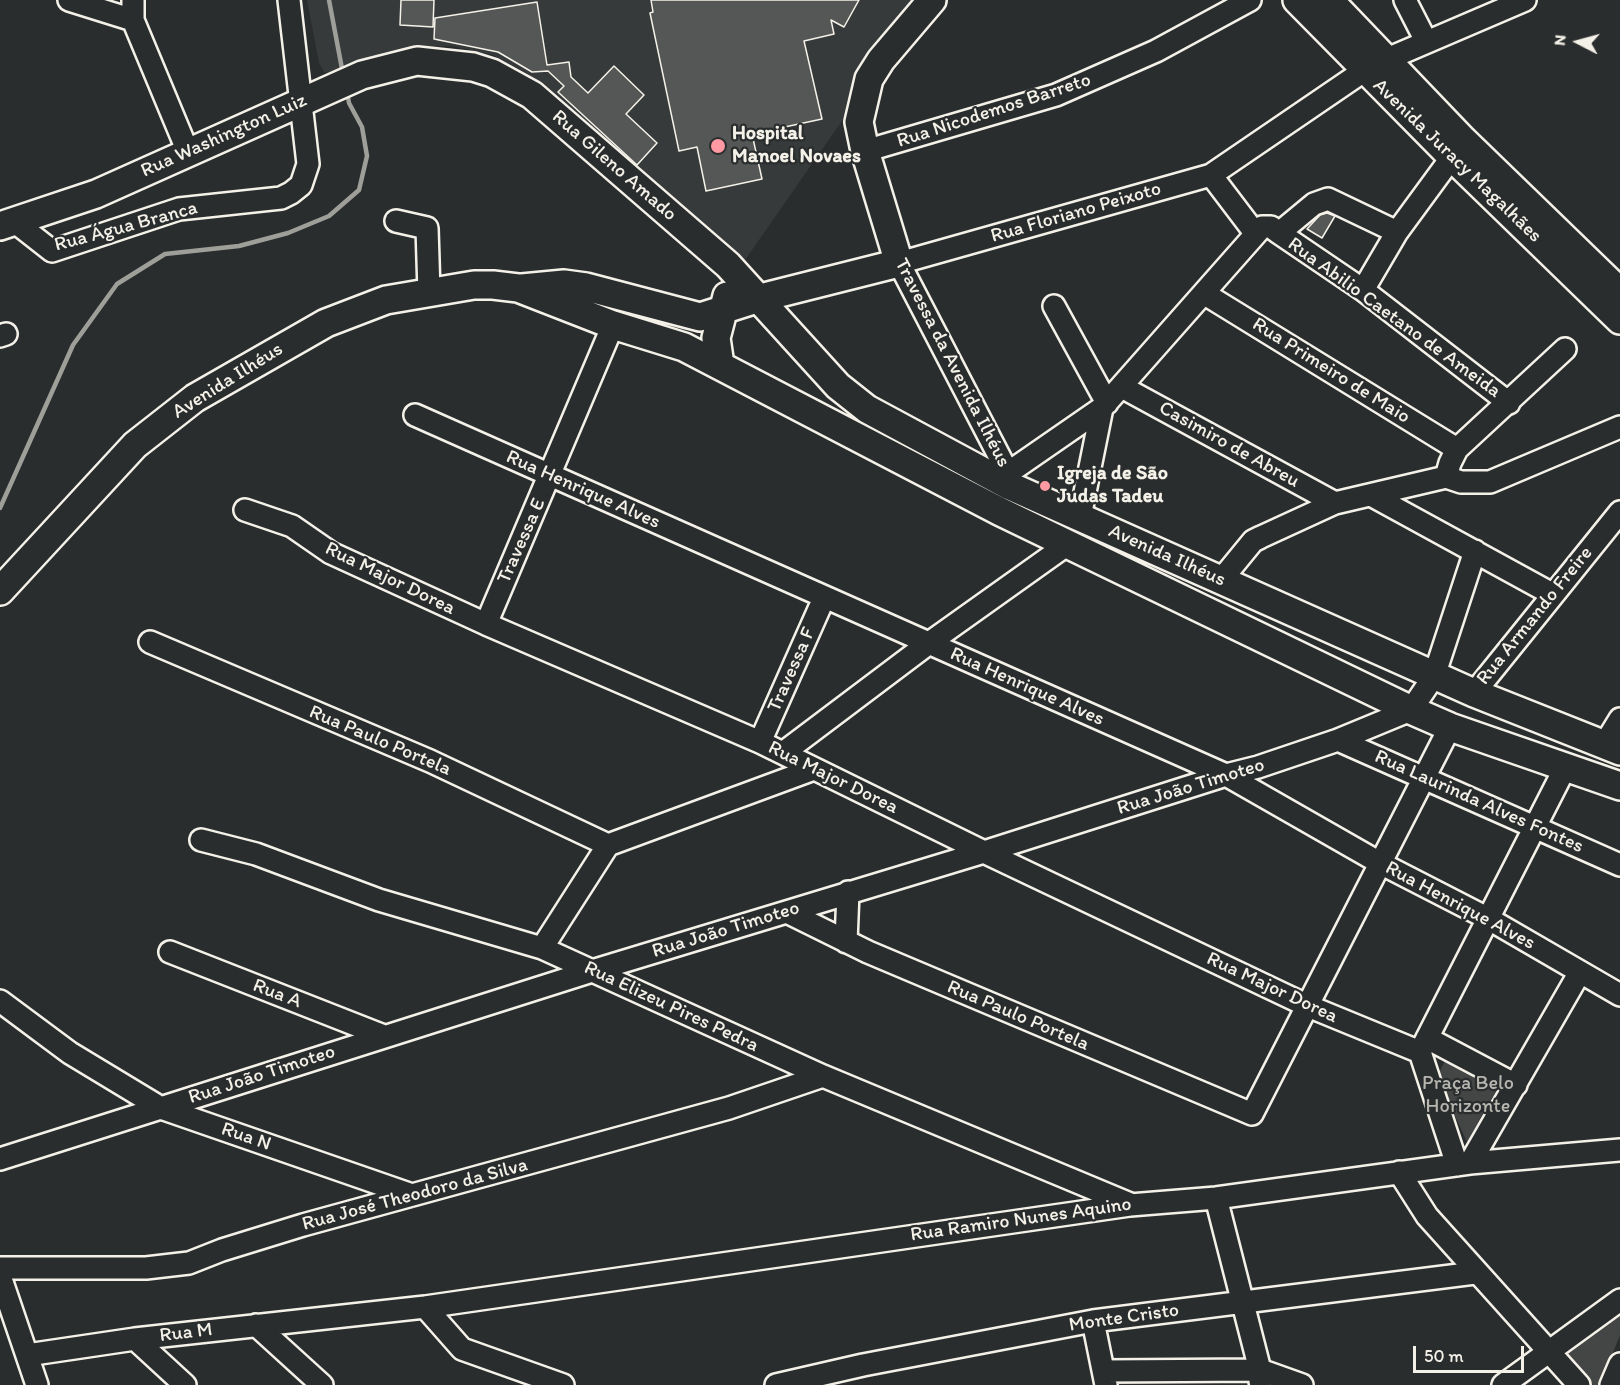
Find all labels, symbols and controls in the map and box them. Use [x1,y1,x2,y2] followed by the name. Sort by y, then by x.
[1548,12,1608,72] north arrow
[1550,34,1570,46] text: N
[894,68,1094,154] street label: Rua Nicodemos Barreto
[1367,74,1547,248] street label: Avenida Juracy Magalhães
[137,89,311,183] street label: Rua Washington Luiz
[547,105,681,227] street label: Rua Gileno Amado
[732,122,861,169] place label: Hospital Manoel Novaes
[709,137,727,155] marker: Hospital Manoel Novaes
[988,177,1164,249] street label: Rua Floriano Peixoto
[52,196,200,258] street label: Rua Água Branca
[1283,233,1505,403] street label: Rua Abilio Caetano de Ameida
[889,254,1015,472] street label: Travessa da Avenida Ilhéus
[1248,313,1414,429] street label: Rua Primeiro de Maio
[168,337,288,425] street label: Avenida Ilhéus
[1154,396,1304,494] street label: Casimiro de Abreu
[502,445,664,535] street label: Rua Henrique Alves
[1057,462,1168,509] place label: Igreja de São Judas Tadeu
[1038,479,1052,493] marker: Igreja de São Judas Tadeu
[493,495,551,587] street label: Travessa E
[1105,519,1229,593] street label: Avenida Ilhéus
[321,537,459,621] street label: Rua Major Dorea
[1472,542,1598,690] street label: Rua Armando Freire
[763,624,821,716] street label: Travessa F
[946,642,1108,732] street label: Rua Henrique Alves
[305,700,455,782] street label: Rua Paulo Portela
[764,736,902,820] street label: Rua Major Dorea
[1371,745,1587,859] street label: Rua Laurinda Alves Fontes
[1114,753,1268,821] street label: Rua João Timoteo
[1381,856,1539,956] street label: Rua Henrique Alves
[649,896,803,964] street label: Rua João Timoteo
[1203,947,1341,1029] street label: Rua Major Dorea
[580,956,762,1058] street label: Rua Elizeu Pires Pedra
[249,974,305,1014] street label: Rua A
[943,975,1093,1057] street label: Rua Paulo Portela
[186,1040,338,1110] street label: Rua João Timoteo
[1422,1072,1514,1119] park label: Praça Belo Horizonte
[218,1117,274,1157] street label: Rua N
[300,1153,530,1237] street label: Rua José Theodoro da Silva
[909,1193,1133,1247] street label: Rua Ramiro Nunes Aquino
[1067,1298,1181,1338] street label: Monte Cristo
[158,1318,214,1348] street label: Rua M
[1416,1334,1527,1372] scale bar
[1424,1345,1464,1367] text: 50 m

